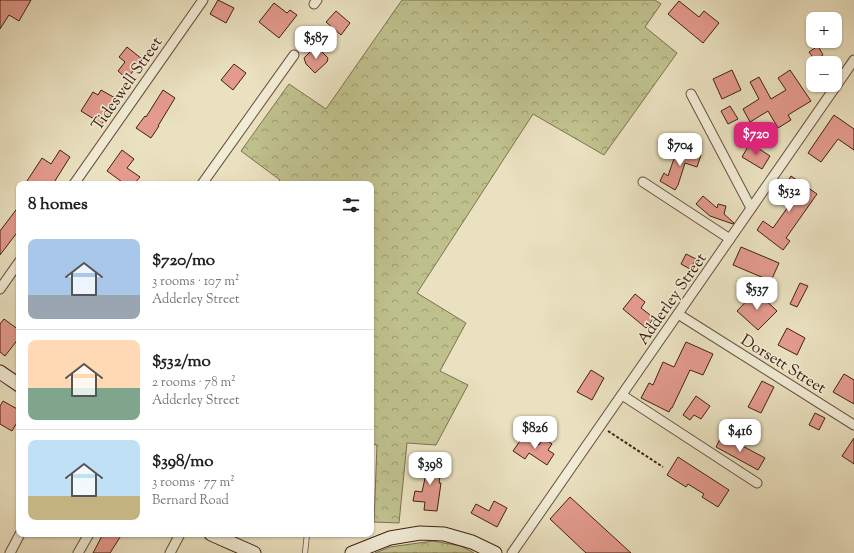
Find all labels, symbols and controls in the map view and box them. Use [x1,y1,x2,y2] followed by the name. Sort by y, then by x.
[806,12,842,92] map controls
[806,12,842,48] button: +
[292,26,340,60] pin: $587
[304,30,328,48] text: $587
[87,32,169,136] street label: Tideswell Street
[806,56,842,92] button: −
[732,122,780,156] pin: $720
[743,126,769,144] text: $720
[656,133,704,167] pin: $704
[667,137,693,155] text: $704
[765,179,813,213] pin: $532
[778,183,800,201] text: $532
[28,193,88,217] text: 8 homes
[340,194,362,216] icon: filters
[633,248,714,350] street label: Adderley Street
[152,249,215,273] text: $720/mo
[60,255,108,303] icon: home
[152,273,239,291] text: 3 rooms · 107 m²
[733,277,781,311] pin: $537
[745,281,769,299] text: $537
[152,291,239,309] text: Adderley Street
[736,330,830,401] street label: Dorsett Street
[152,350,211,374] text: $532/mo
[60,356,108,404] icon: home
[152,374,236,392] text: 2 rooms · 78 m²
[152,392,239,410] text: Adderley Street
[511,416,559,450] pin: $826
[716,419,764,453] pin: $416
[522,420,548,438] text: $826
[728,423,752,441] text: $416
[152,450,213,474] text: $398/mo
[406,452,454,486] pin: $398
[60,456,108,504] icon: home
[418,456,442,474] text: $398
[152,474,235,492] text: 3 rooms · 77 m²
[152,492,229,510] text: Bernard Road

